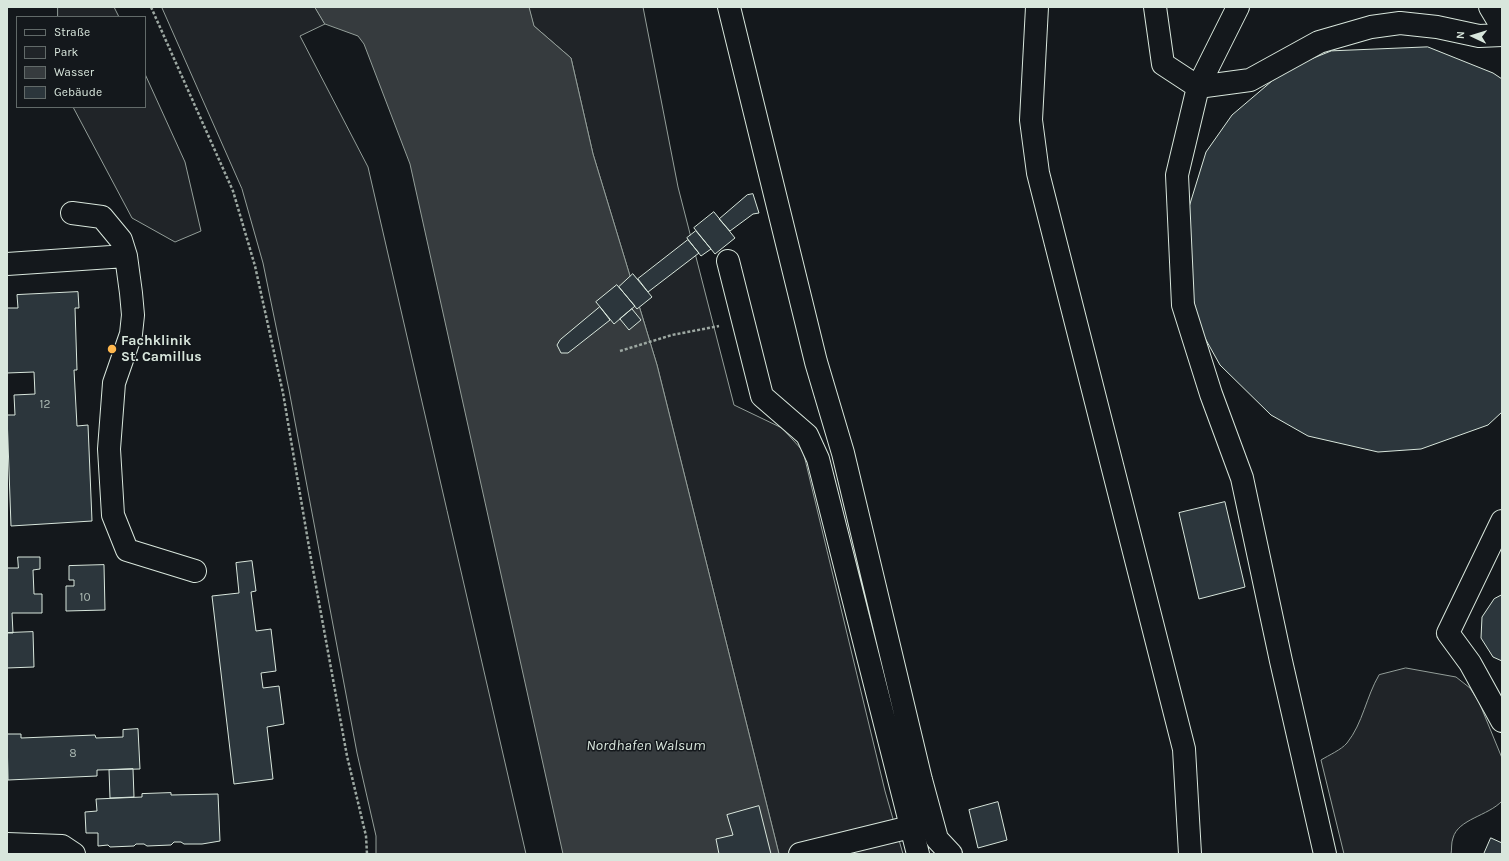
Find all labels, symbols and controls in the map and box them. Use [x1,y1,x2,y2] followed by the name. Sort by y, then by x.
[16,16,146,108] legend
[1453,16,1493,56] north arrow
[54,25,90,39] text: Straße
[1454,31,1467,40] text: N
[54,45,78,59] text: Park
[54,65,94,79] text: Wasser
[54,85,102,99] text: Gebäude
[121,333,202,366] place label: Fachklinik St. Camillus
[106,343,118,355] marker: Fachklinik St. Camillus
[40,398,50,412] house number: 12
[79,591,91,605] house number: 10
[586,737,706,755] water label: Nordhafen Walsum
[69,747,77,761] house number: 8

